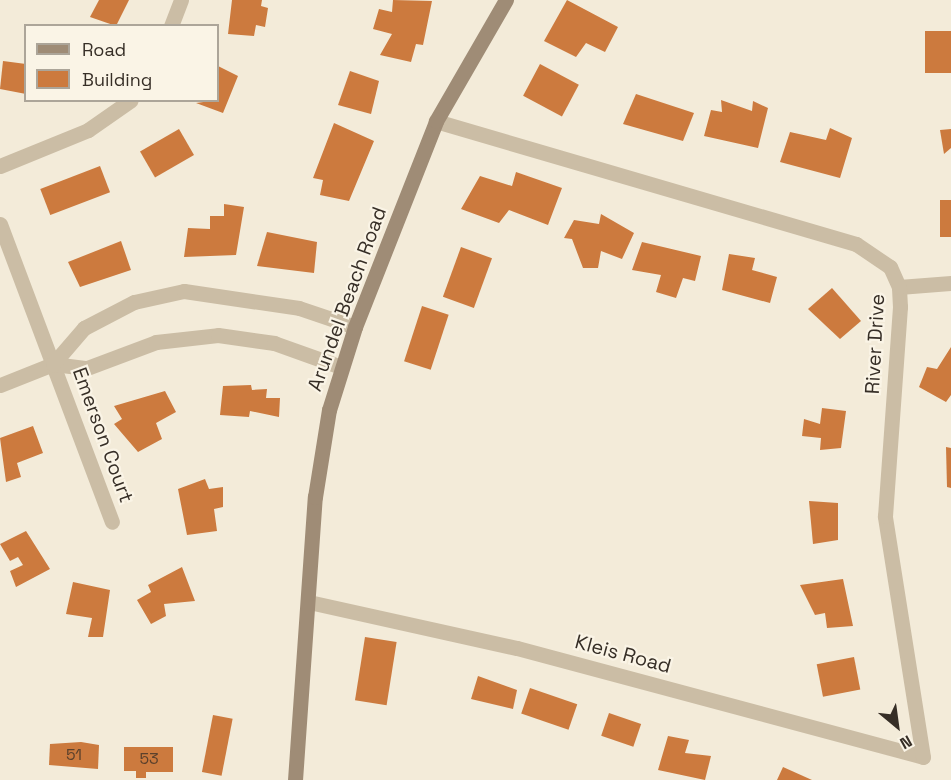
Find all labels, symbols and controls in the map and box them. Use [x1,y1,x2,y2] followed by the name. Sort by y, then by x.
[24,24,219,102] legend
[82,38,126,61] text: Road
[82,68,152,91] text: Building
[303,204,391,394] street label: Arundel Beach Road
[860,293,890,395] street label: River Drive
[67,364,139,506] street label: Emerson Court
[572,630,674,678] street label: Kleis Road
[867,696,927,756] north arrow
[896,730,916,754] text: N
[66,745,82,765] house number: 51
[139,749,159,769] house number: 53

